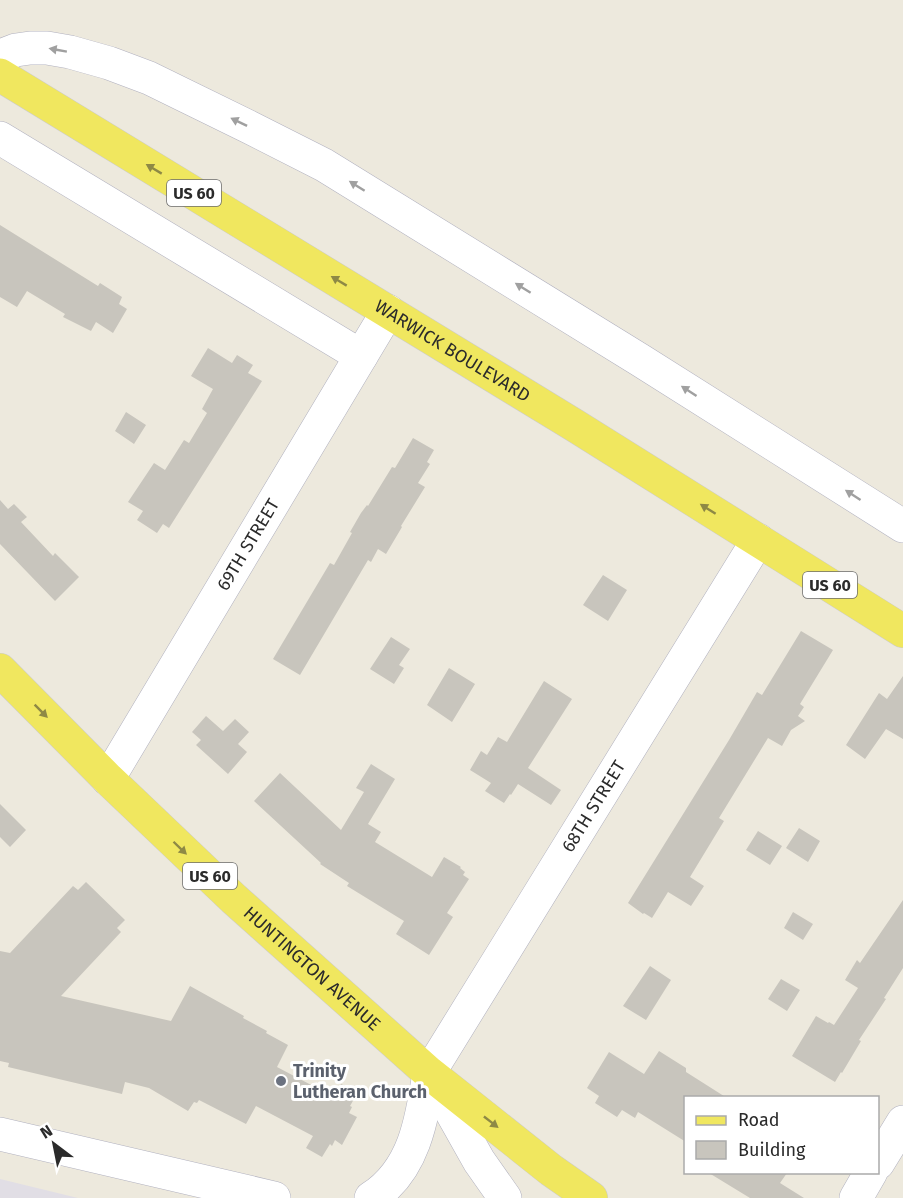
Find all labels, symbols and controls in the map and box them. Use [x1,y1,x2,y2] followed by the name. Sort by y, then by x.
[49,45,68,54] one-way arrow
[231,117,248,126] one-way arrow
[146,163,162,174] one-way arrow
[167,180,221,206] road number: US 60
[349,180,365,191] one-way arrow
[330,276,347,287] one-way arrow
[515,282,531,293] one-way arrow
[371,295,534,407] street label: WARWICK BOULEVARD
[681,385,697,396] one-way arrow
[845,490,861,501] one-way arrow
[212,494,284,595] street label: 69TH STREET
[700,504,716,515] one-way arrow
[803,572,857,598] road number: US 60
[34,704,48,719] one-way arrow
[557,756,631,856] street label: 68TH STREET
[173,841,188,855] one-way arrow
[183,863,237,889] road number: US 60
[239,902,385,1035] street label: HUNTINGTON AVENUE
[293,1060,427,1103] place label: Trinity Lutheran Church
[274,1074,288,1088] marker: Trinity Lutheran Church
[684,1096,879,1174] legend
[738,1109,780,1131] text: Road
[24,1114,84,1174] north arrow
[483,1116,499,1129] one-way arrow
[37,1121,56,1143] text: N
[738,1139,806,1161] text: Building

